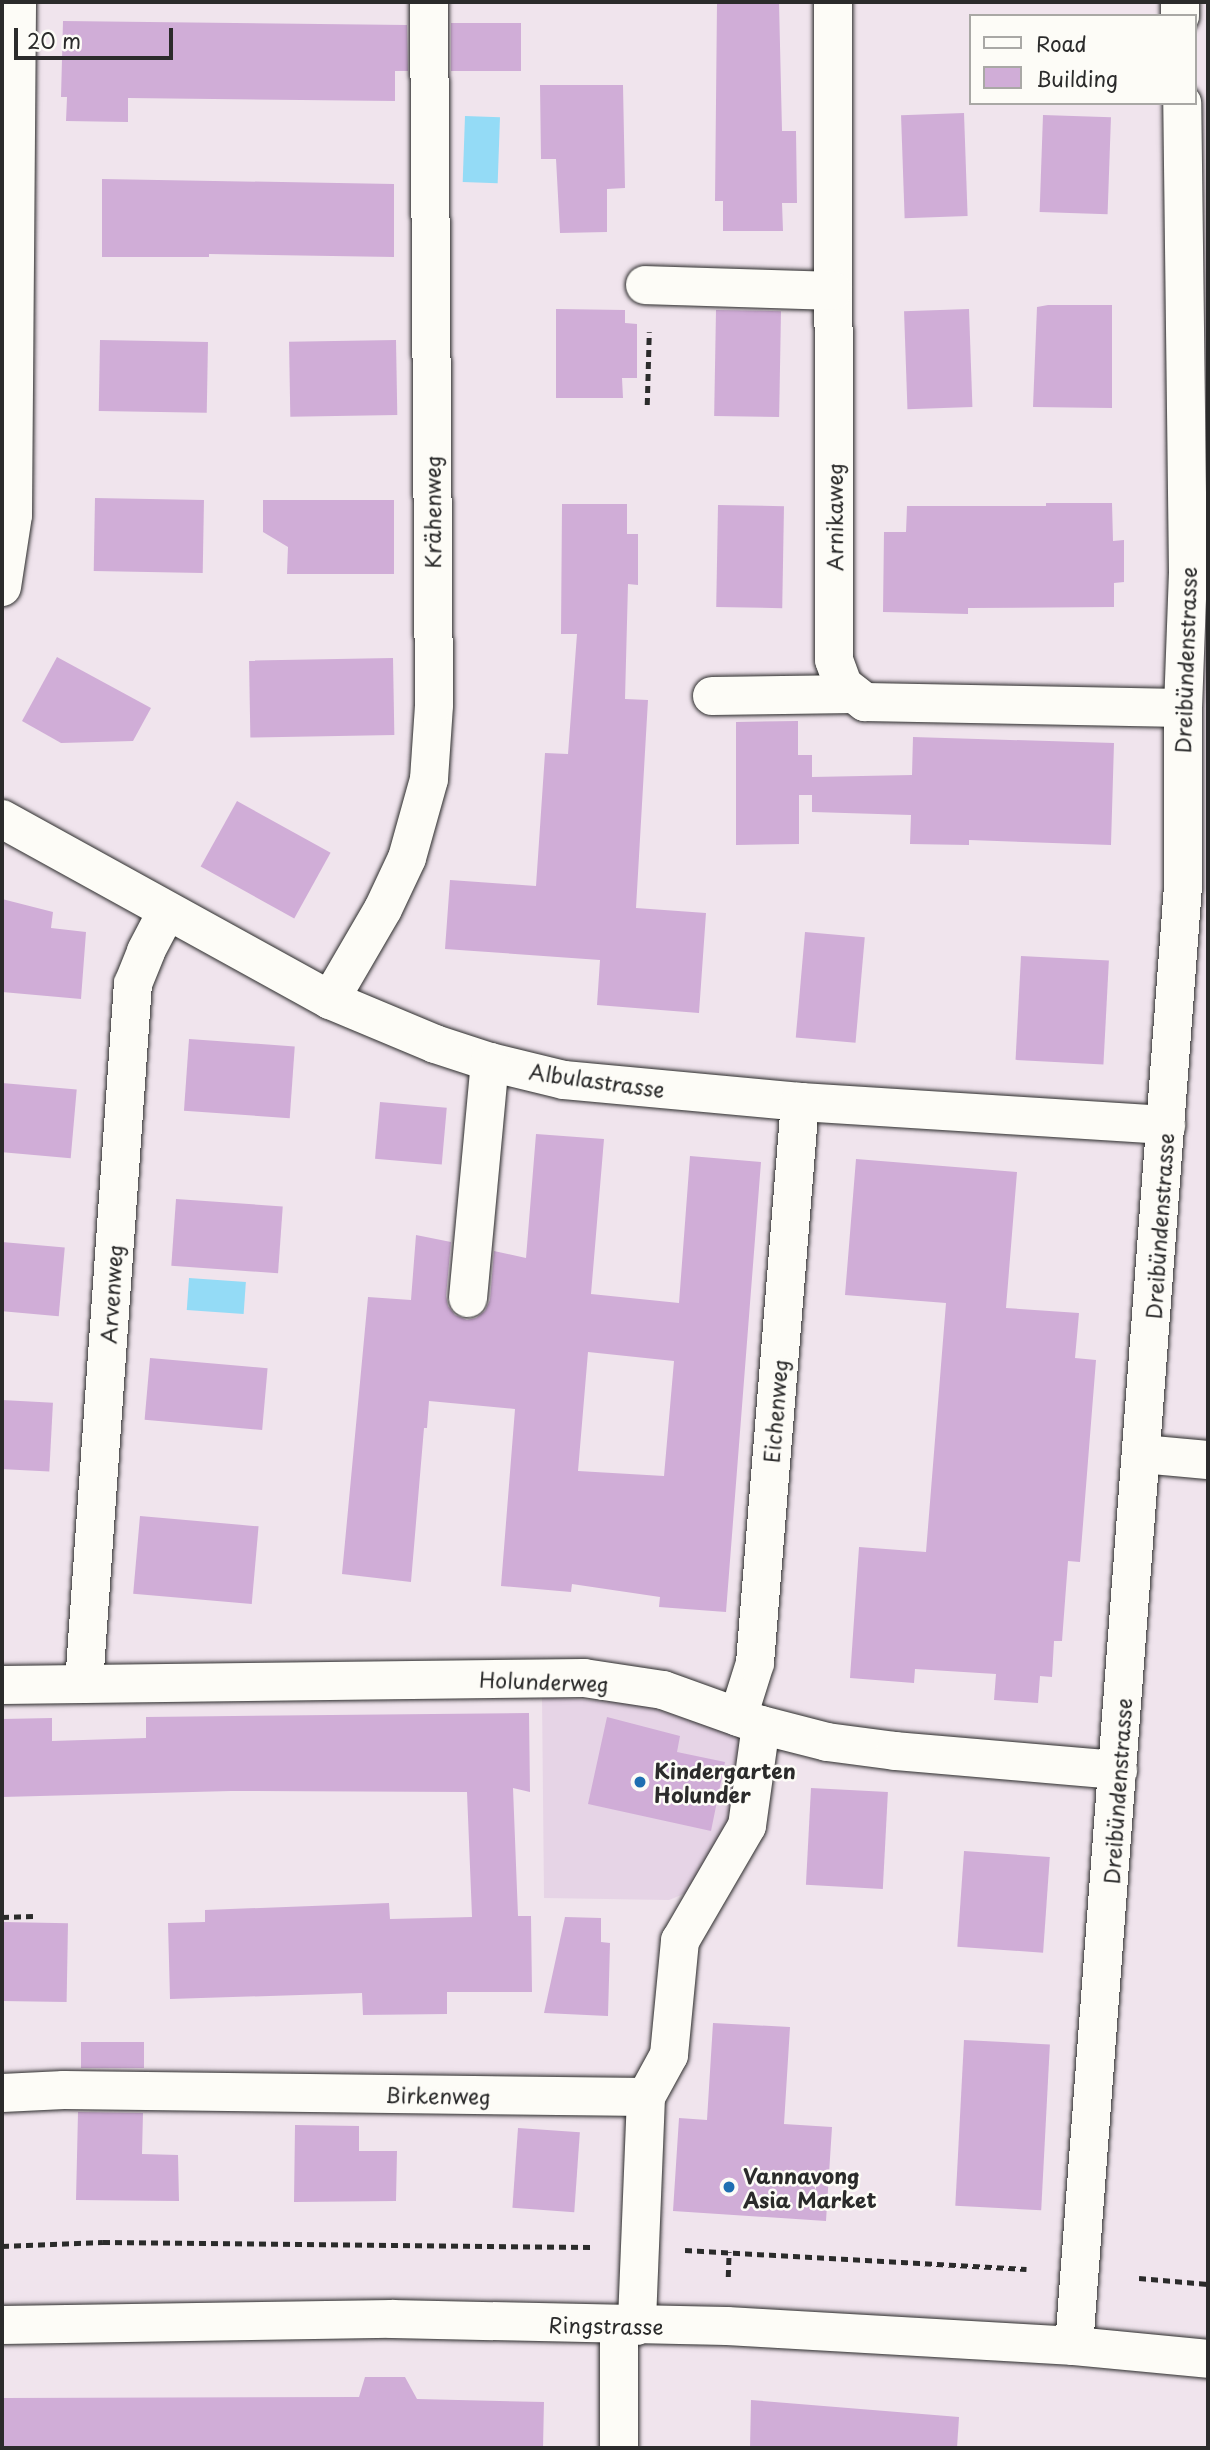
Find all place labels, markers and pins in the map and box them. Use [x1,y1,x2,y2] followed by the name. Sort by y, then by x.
[654,1757,796,1807] place label: Kindergarten Holunder
[632,1774,648,1790] marker: Kindergarten Holunder
[743,2162,876,2212] place label: Vannavong Asia Market
[721,2179,737,2195] marker: Vannavong Asia Market

